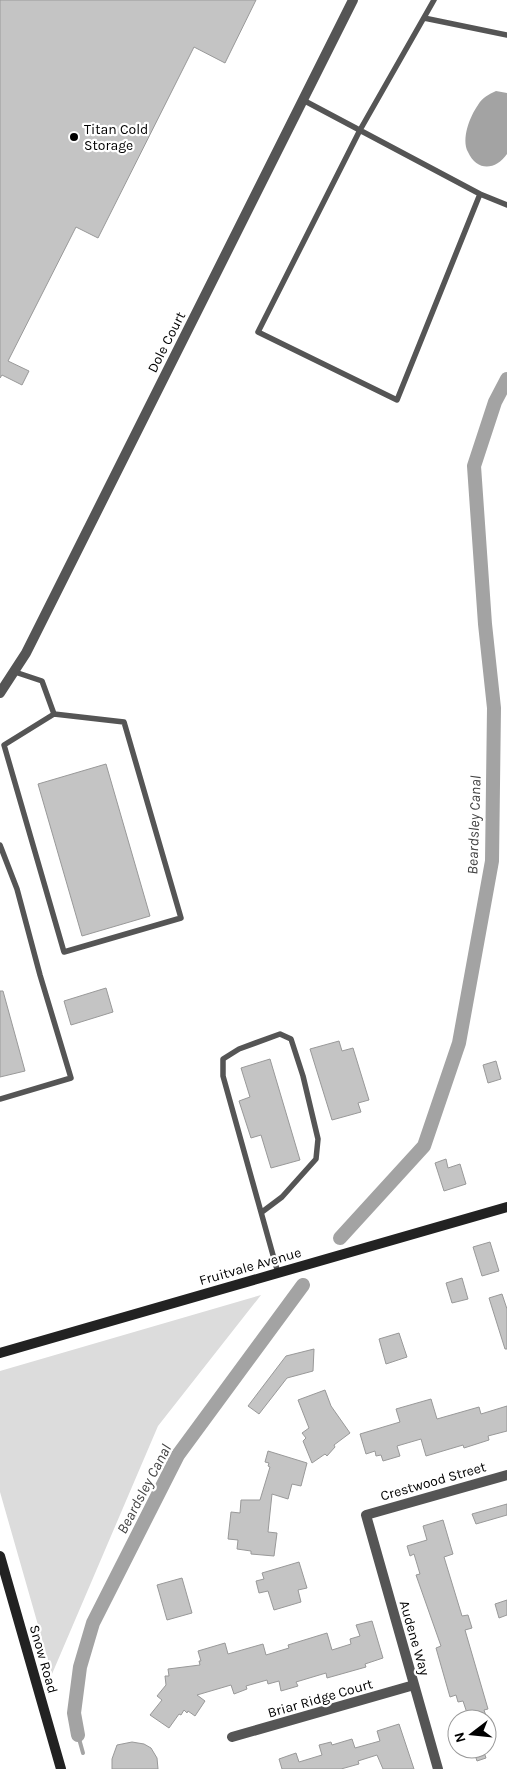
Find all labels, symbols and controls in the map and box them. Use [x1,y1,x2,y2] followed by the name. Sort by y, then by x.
[84,121,148,154] place label: Titan Cold Storage
[68,131,80,143] marker: Titan Cold Storage
[144,309,189,376] street label: Dole Court
[463,775,485,875] water label: Beardsley Canal
[197,1244,303,1289] street label: Fruitvale Avenue
[113,1441,175,1537] water label: Beardsley Canal
[378,1458,488,1505] street label: Crestwood Street
[396,1599,433,1678] street label: Audene Way
[26,1623,61,1695] street label: Snow Road
[266,1675,375,1722] street label: Briar Ridge Court
[447,1709,497,1759] north arrow
[450,1730,470,1745] text: N

